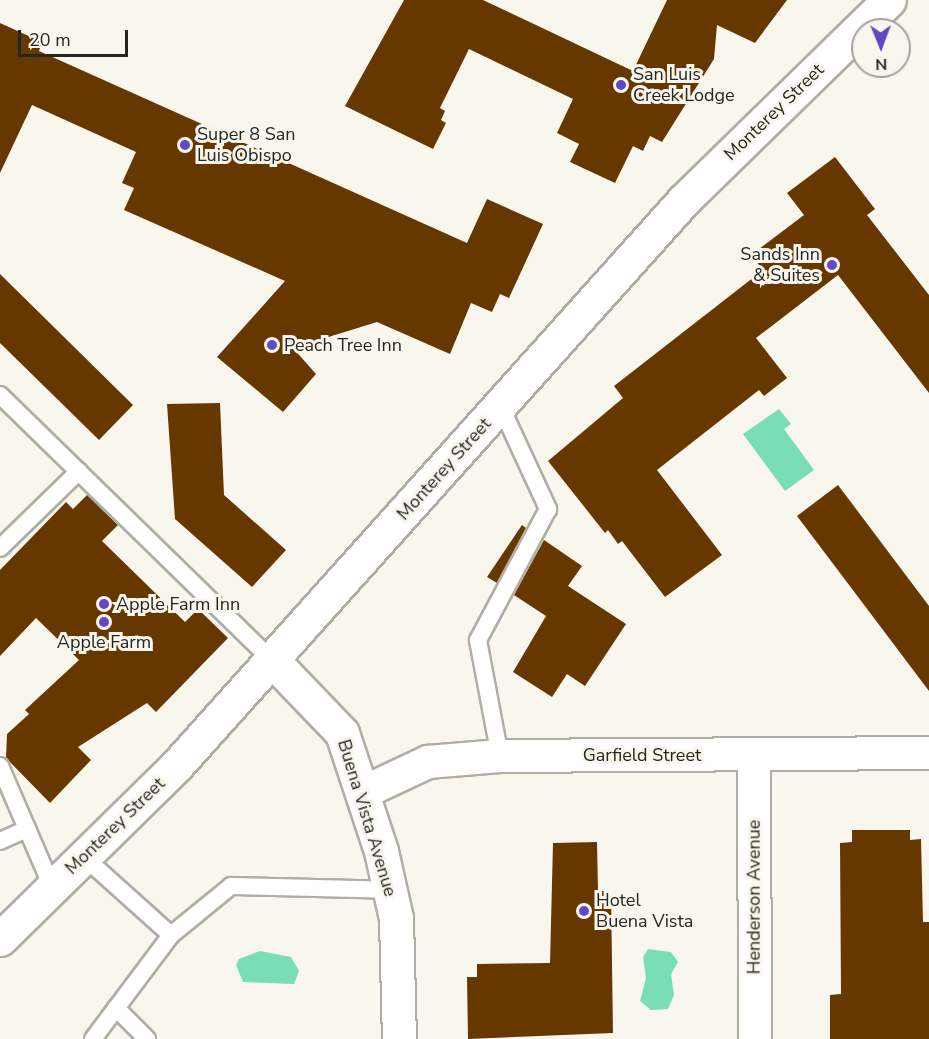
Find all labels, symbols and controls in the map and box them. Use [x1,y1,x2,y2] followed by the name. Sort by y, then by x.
[21,18,130,56] scale bar
[851,18,911,78] north arrow
[29,28,71,52] text: 20 m
[875,53,887,75] text: N
[720,59,828,165] street label: Monterey Street
[633,64,735,106] place label: San Luis Creek Lodge
[614,78,628,92] marker: San Luis Creek Lodge
[197,124,296,166] place label: Super 8 San Luis Obispo
[178,138,192,152] marker: Super 8 San Luis Obispo
[740,244,820,286] place label: Sands Inn & Suites
[825,258,839,272] marker: Sands Inn & Suites
[284,334,402,356] place label: Peach Tree Inn
[265,338,279,352] marker: Peach Tree Inn
[392,413,496,525] street label: Monterey Street
[116,593,240,615] place label: Apple Farm Inn
[97,597,111,611] marker: Apple Farm Inn
[97,615,111,629] marker: Apple Farm
[57,631,151,653] place label: Apple Farm
[333,737,401,899] street label: Buena Vista Avenue
[583,744,701,766] street label: Garfield Street
[61,773,169,879] street label: Monterey Street
[743,820,765,974] street label: Henderson Avenue
[596,890,693,932] place label: Hotel Buena Vista
[577,904,591,918] marker: Hotel Buena Vista

